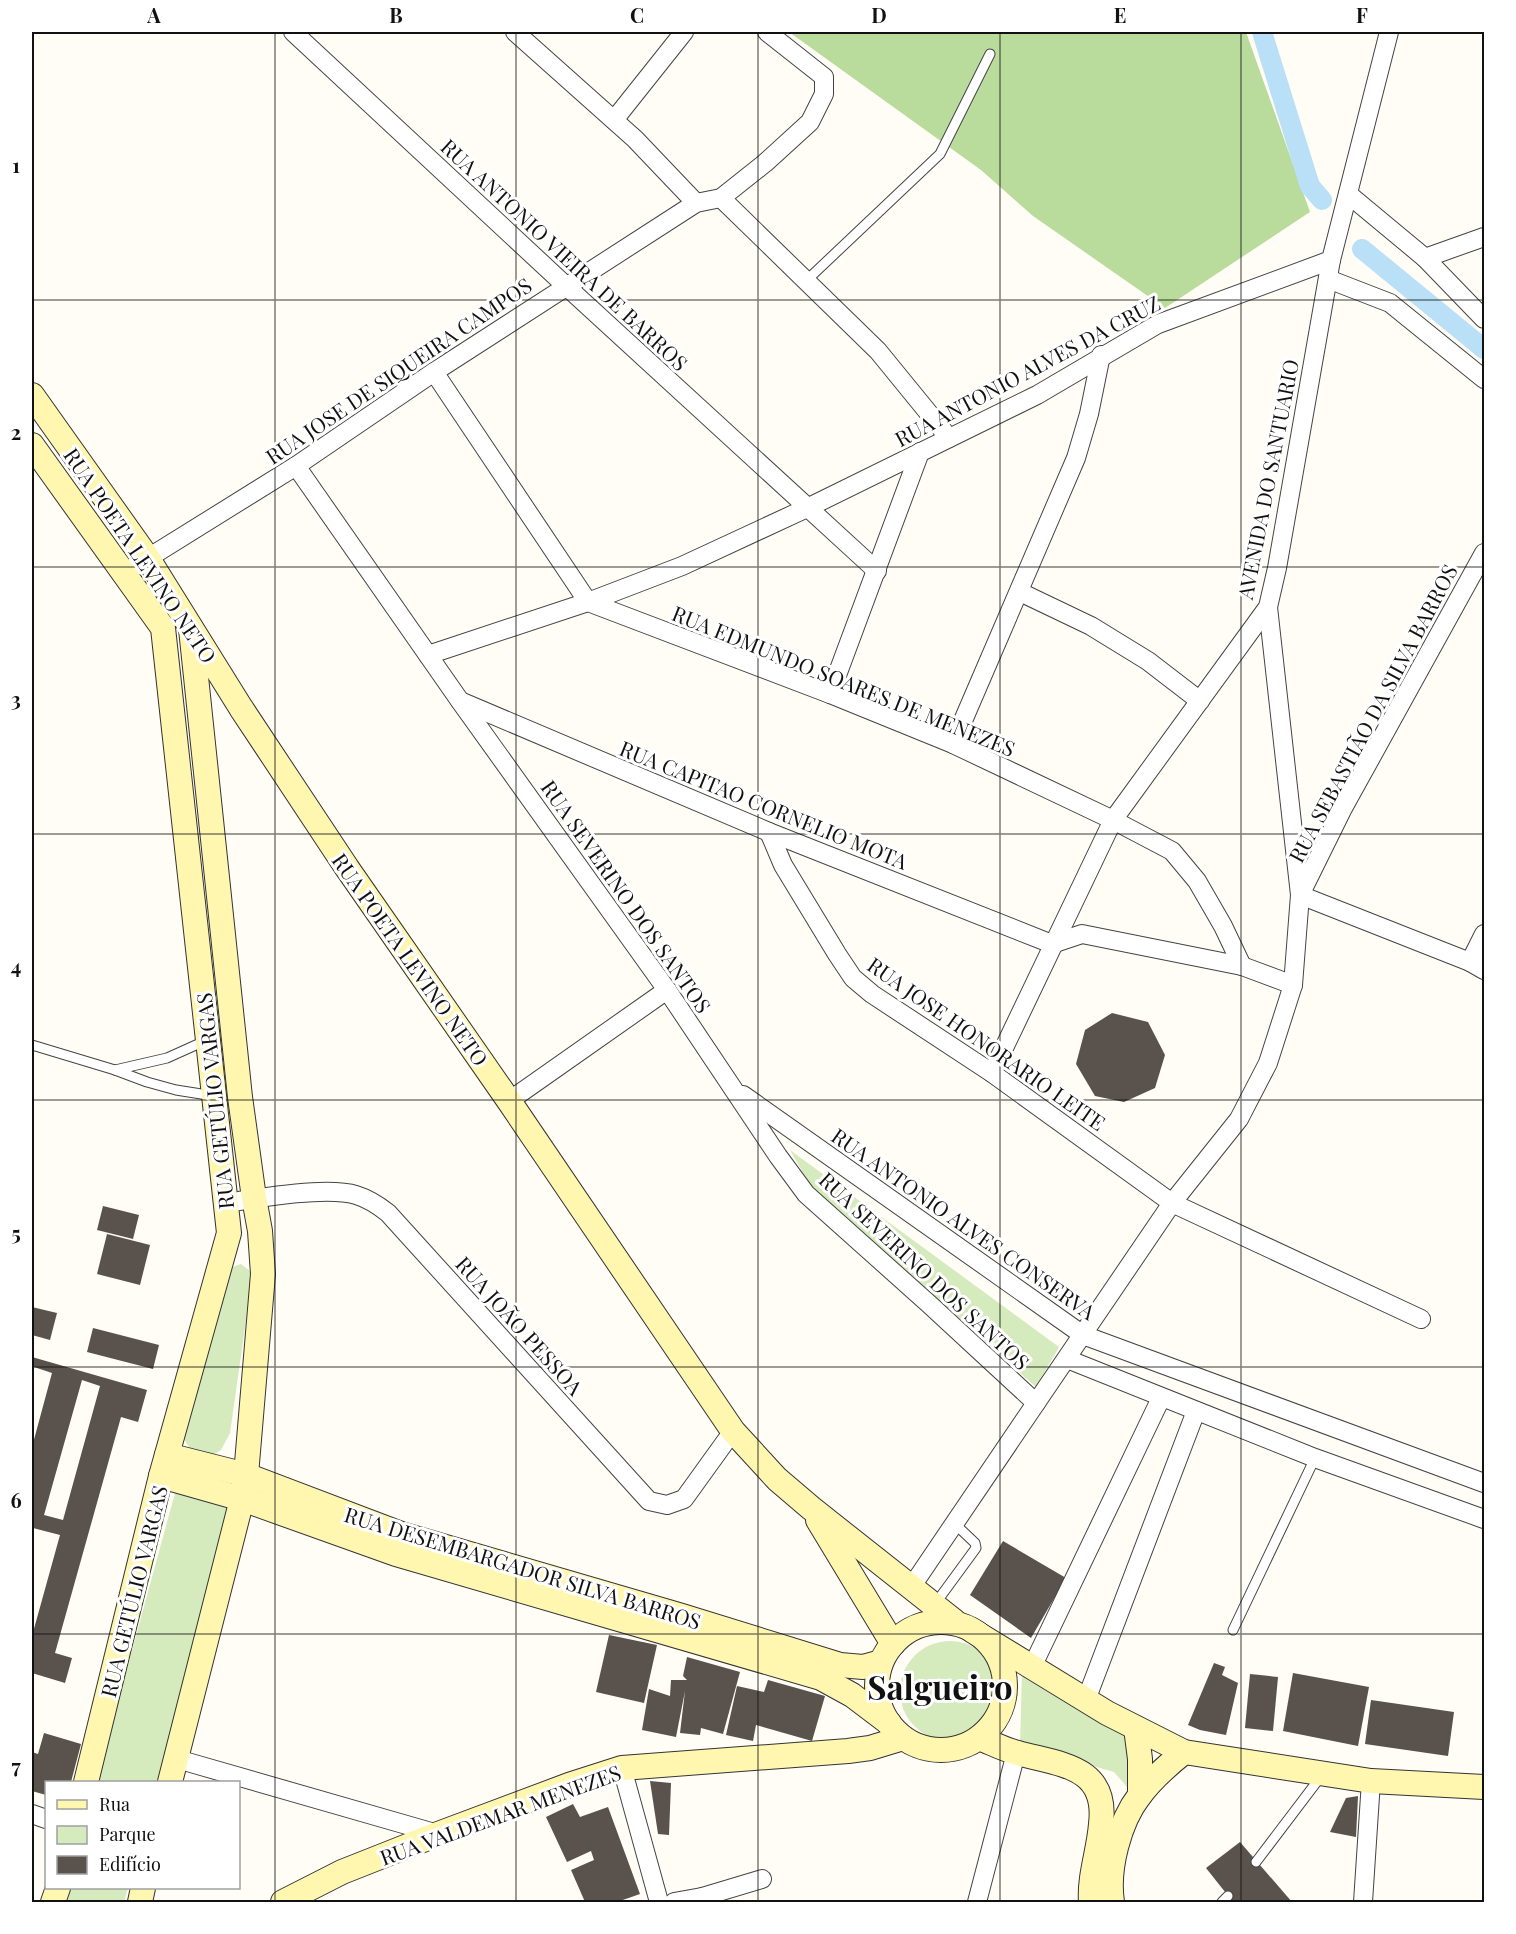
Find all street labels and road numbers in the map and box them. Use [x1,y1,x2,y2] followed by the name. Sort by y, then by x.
[435,132,695,376] street label: RUA ANTONIO VIEIRA DE BARROS
[260,270,536,470] street label: RUA JOSE DE SIQUEIRA CAMPOS
[889,288,1165,452] street label: RUA ANTONIO ALVES DA CRUZ
[1230,357,1304,602] street label: AVENIDA DO SANTUARIO
[58,442,224,668] street label: RUA POETA LEVINO NETO
[1281,559,1463,867] street label: RUA SEBASTIÃO DA SILVA BARROS
[668,598,1020,762] street label: RUA EDMUNDO SOARES DE MENEZES
[616,733,913,875] street label: RUA CAPITAO CORNELIO MOTA
[536,774,718,1018] street label: RUA SEVERINO DOS SANTOS
[327,847,495,1071] street label: RUA POETA LEVINO NETO
[863,950,1111,1136] street label: RUA JOSE HONORARIO LEITE
[189,991,239,1211] street label: RUA GETÚLIO VARGAS
[827,1121,1102,1326] street label: RUA ANTONIO ALVES CONSERVA
[814,1165,1036,1375] street label: RUA SEVERINO DOS SANTOS
[450,1250,590,1401] street label: RUA JOÃO PESSOA
[93,1482,173,1700] street label: RUA GETÚLIO VARGAS
[341,1499,705,1635] street label: RUA DESEMBARGADOR SILVA BARROS
[376,1757,624,1871] street label: RUA VALDEMAR MENEZES

